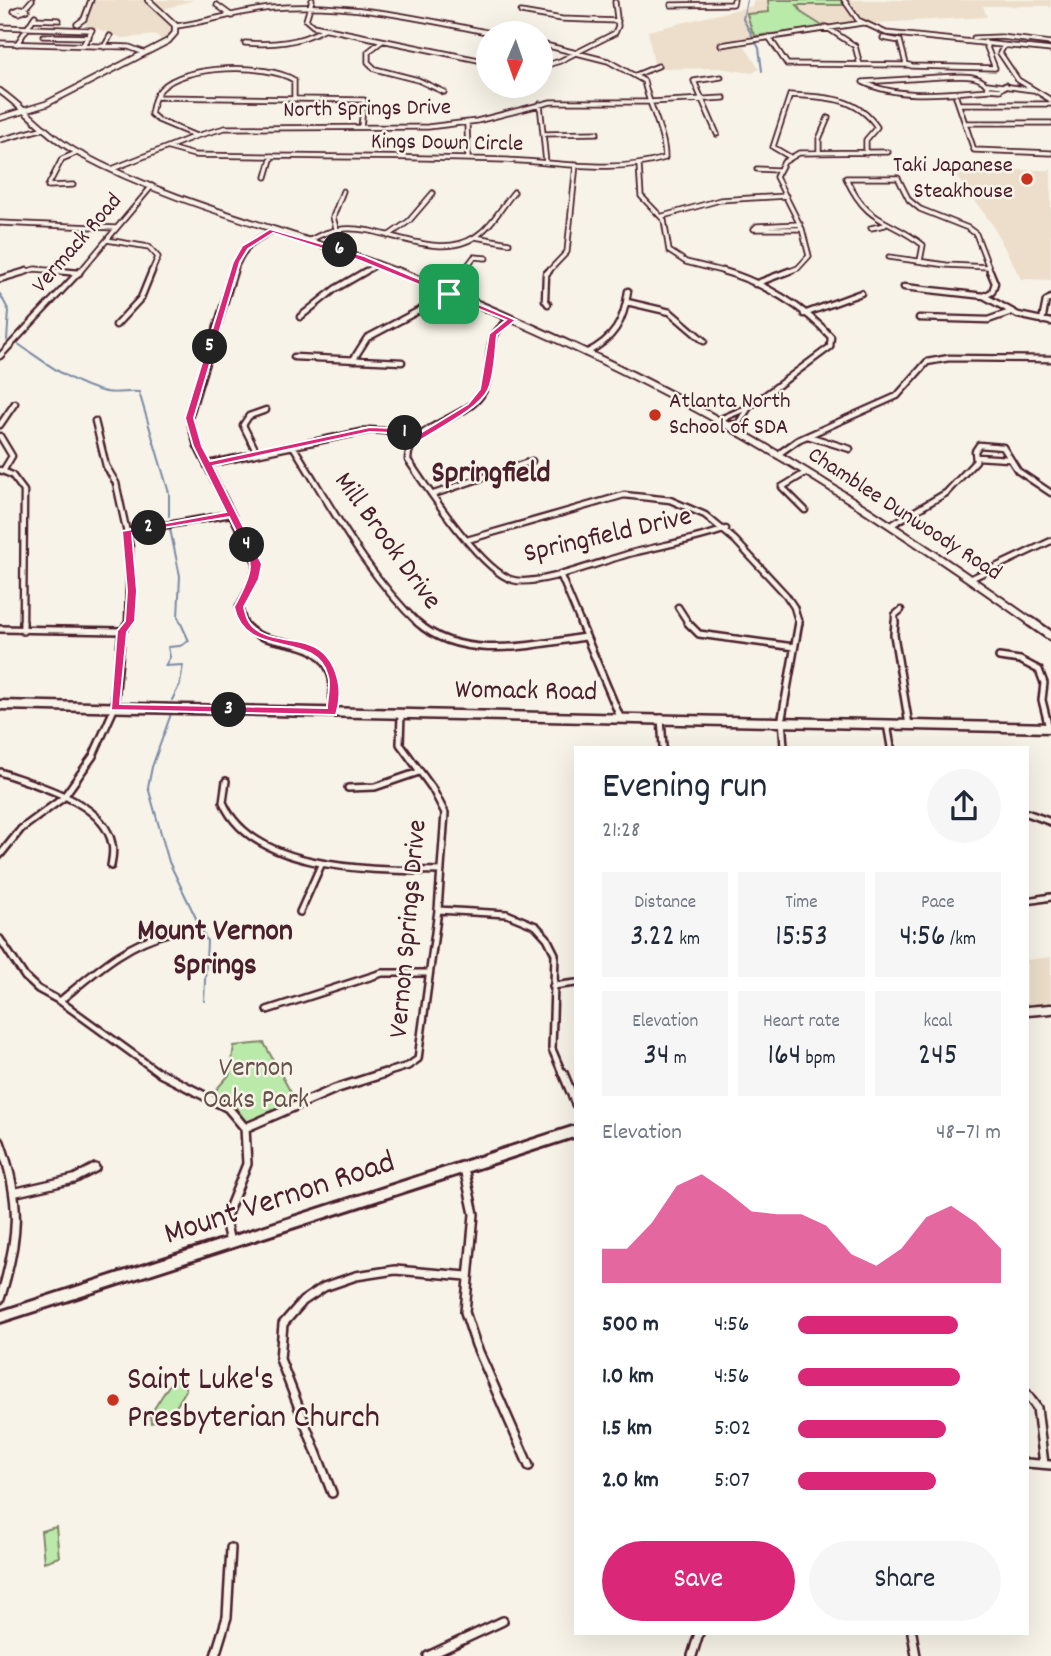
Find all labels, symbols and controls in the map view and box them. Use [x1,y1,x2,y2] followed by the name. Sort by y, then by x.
[476,21,553,98] north arrow
[476,21,553,98] map controls
[283,92,451,128] street label: North Springs Drive
[371,126,523,162] street label: Kings Down Circle
[893,150,1013,209] place label: Taki Japanese Steakhouse
[1019,171,1035,187] marker: Taki Japanese Steakhouse
[25,187,131,301] street label: Vermack Road
[322,232,358,268] pin: 6
[335,236,344,263] text: 6
[419,264,479,324] pin
[430,275,468,313] icon: arrive
[192,330,228,364] pin: 5
[205,333,214,360] text: 5
[669,386,791,445] place label: Atlanta North School of SDA
[647,407,663,423] marker: Atlanta North School of SDA
[388,416,422,450] pin: 1
[402,419,407,446] text: 1
[800,440,1008,590] street label: Chamblee Dunwoody Road
[432,454,550,497] district label: Springfield
[322,465,450,619] street label: Mill Brook Drive
[520,498,696,576] street label: Springfield Drive
[132,510,166,546] pin: 2
[144,514,153,541] text: 2
[230,528,264,562] pin: 4
[243,531,250,558] text: 4
[454,672,598,714] street label: Womack Road
[212,692,246,728] pin: 3
[224,696,233,723] text: 3
[602,761,767,816] text: Evening run
[927,769,1001,843] button: share
[602,815,640,848] text: 21:28
[381,818,439,1040] street label: Vernon Springs Drive
[634,890,696,917] text: Distance
[785,890,818,917] text: Time
[921,890,955,917] text: Pace
[137,912,293,989] district label: Mount Vernon Springs
[630,917,675,960] text: 3.22
[775,917,828,960] text: 15:53
[900,917,946,960] text: 4:56
[675,927,700,954] text: km
[946,927,976,954] text: /km
[632,1009,698,1036] text: Elevation
[763,1009,840,1036] text: Heart rate
[923,1009,952,1036] text: kcal
[644,1036,669,1079] text: 34
[767,1036,801,1079] text: 164
[918,1036,958,1079] text: 245
[669,1046,687,1073] text: m
[801,1046,836,1073] text: bpm
[203,1050,309,1122] park label: Vernon Oaks Park
[602,1117,682,1150] text: Elevation
[936,1117,1001,1150] text: 48–71 m
[158,1141,402,1259] street label: Mount Vernon Road
[602,1309,659,1342] text: 500 m
[714,1309,749,1342] text: 4:56
[127,1358,380,1443] place label: Saint Luke's Presbyterian Church
[602,1361,654,1394] text: 1.0 km
[714,1361,749,1394] text: 4:56
[105,1392,121,1408] marker: Saint Luke's Presbyterian Church
[602,1413,652,1446] text: 1.5 km
[714,1413,751,1446] text: 5:02
[602,1465,659,1498] text: 2.0 km
[714,1465,750,1498] text: 5:07
[602,1541,795,1621] button: Save
[809,1541,1001,1621] button: Share

